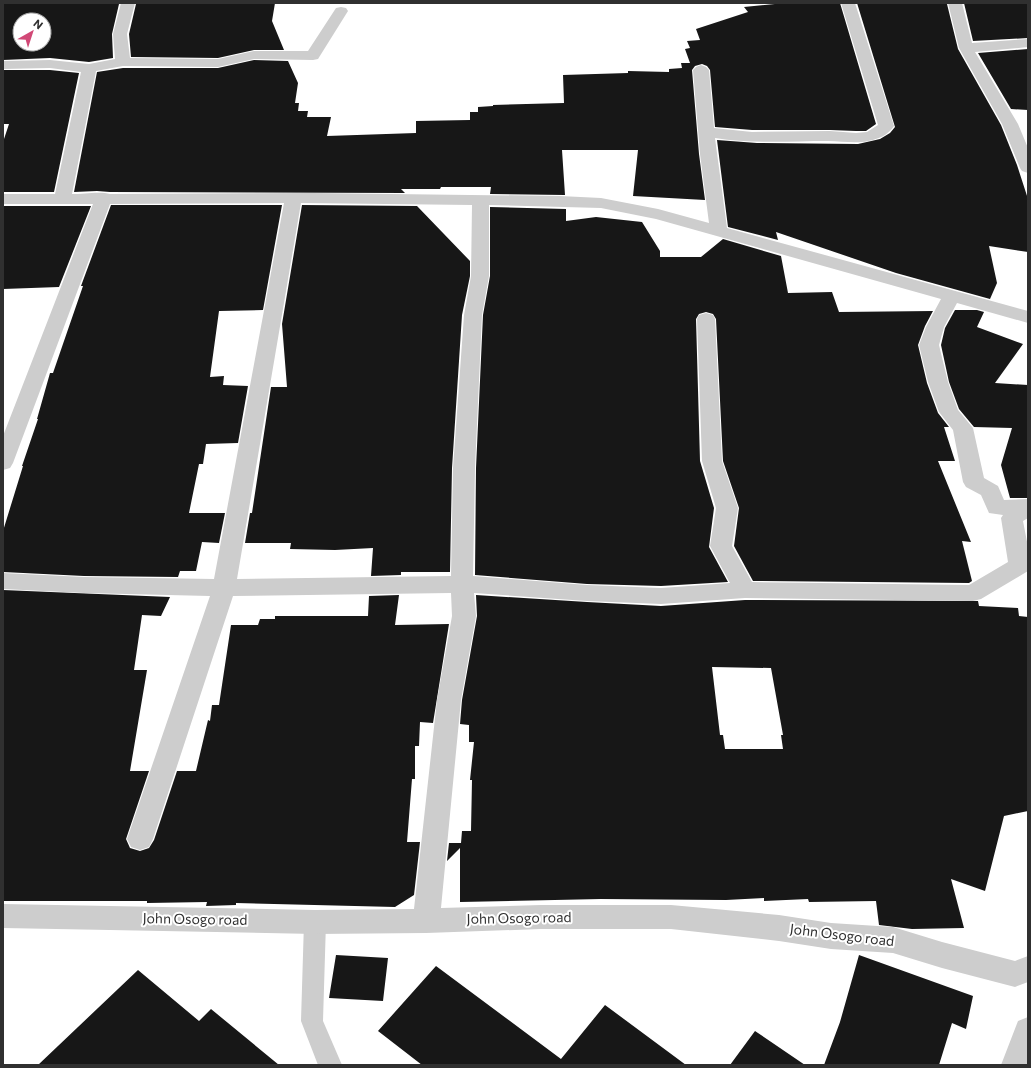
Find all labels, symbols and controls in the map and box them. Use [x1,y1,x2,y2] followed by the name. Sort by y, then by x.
[12,12,52,52] north arrow
[31,16,46,31] text: N
[466,908,572,927] street label: John Osogo road
[142,909,248,928] street label: John Osogo road
[789,920,895,949] street label: John Osogo road

